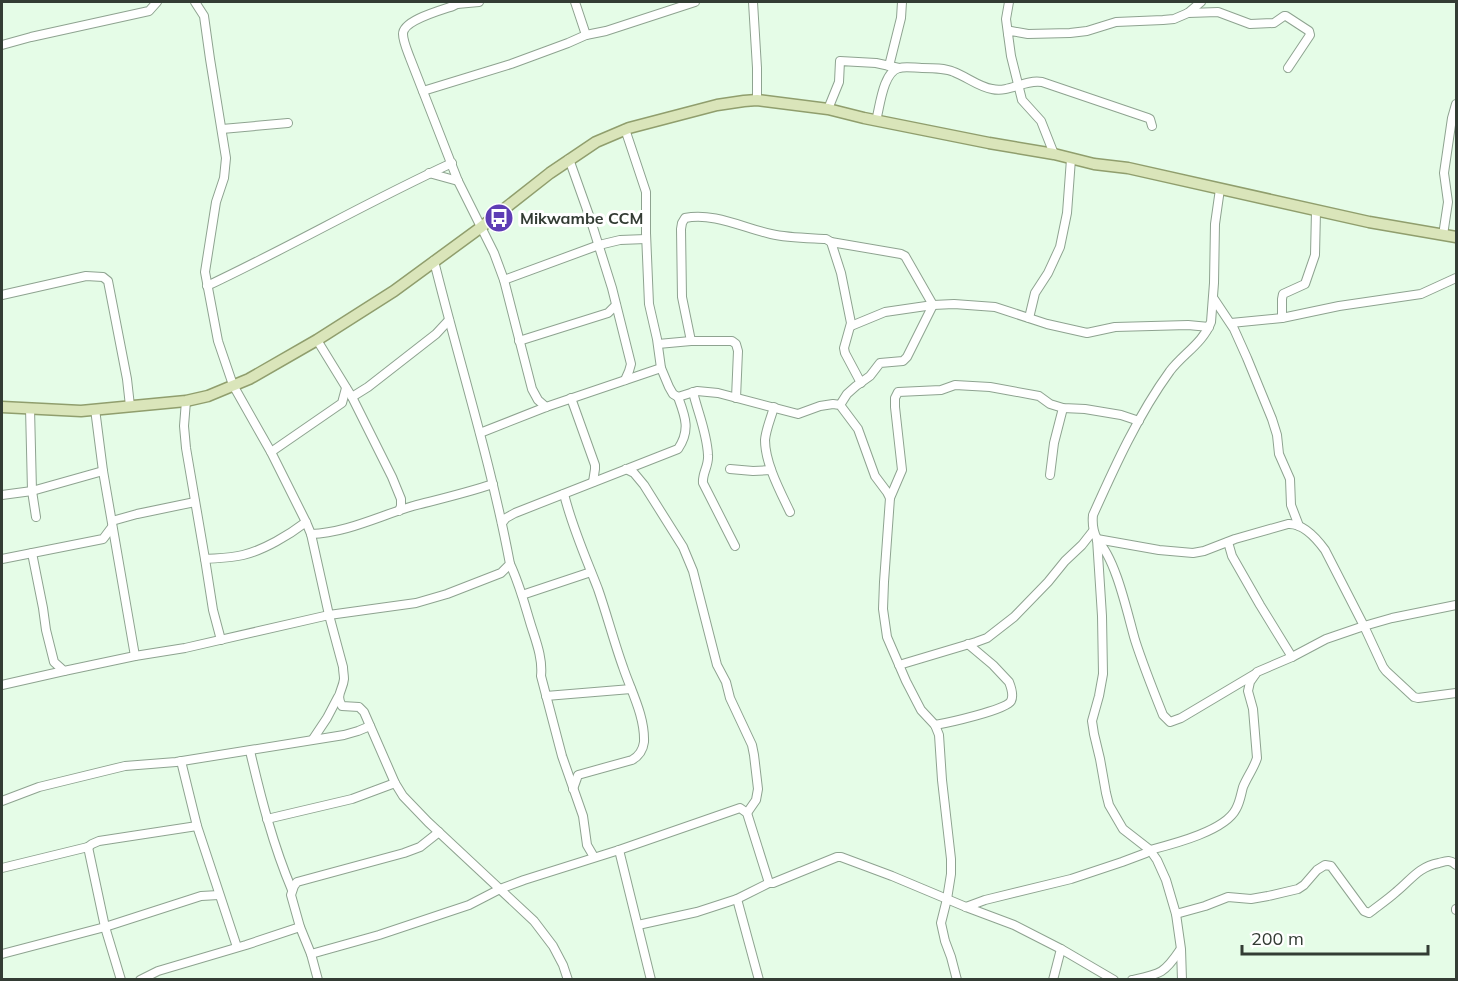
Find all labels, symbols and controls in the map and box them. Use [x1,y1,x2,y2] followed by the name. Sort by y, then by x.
[483,202,515,234] bus stop icon: Mikwambe CCM
[520,208,643,228] place label: Mikwambe CCM
[1242,918,1428,956] scale bar
[1251,927,1304,950] text: 200 m

